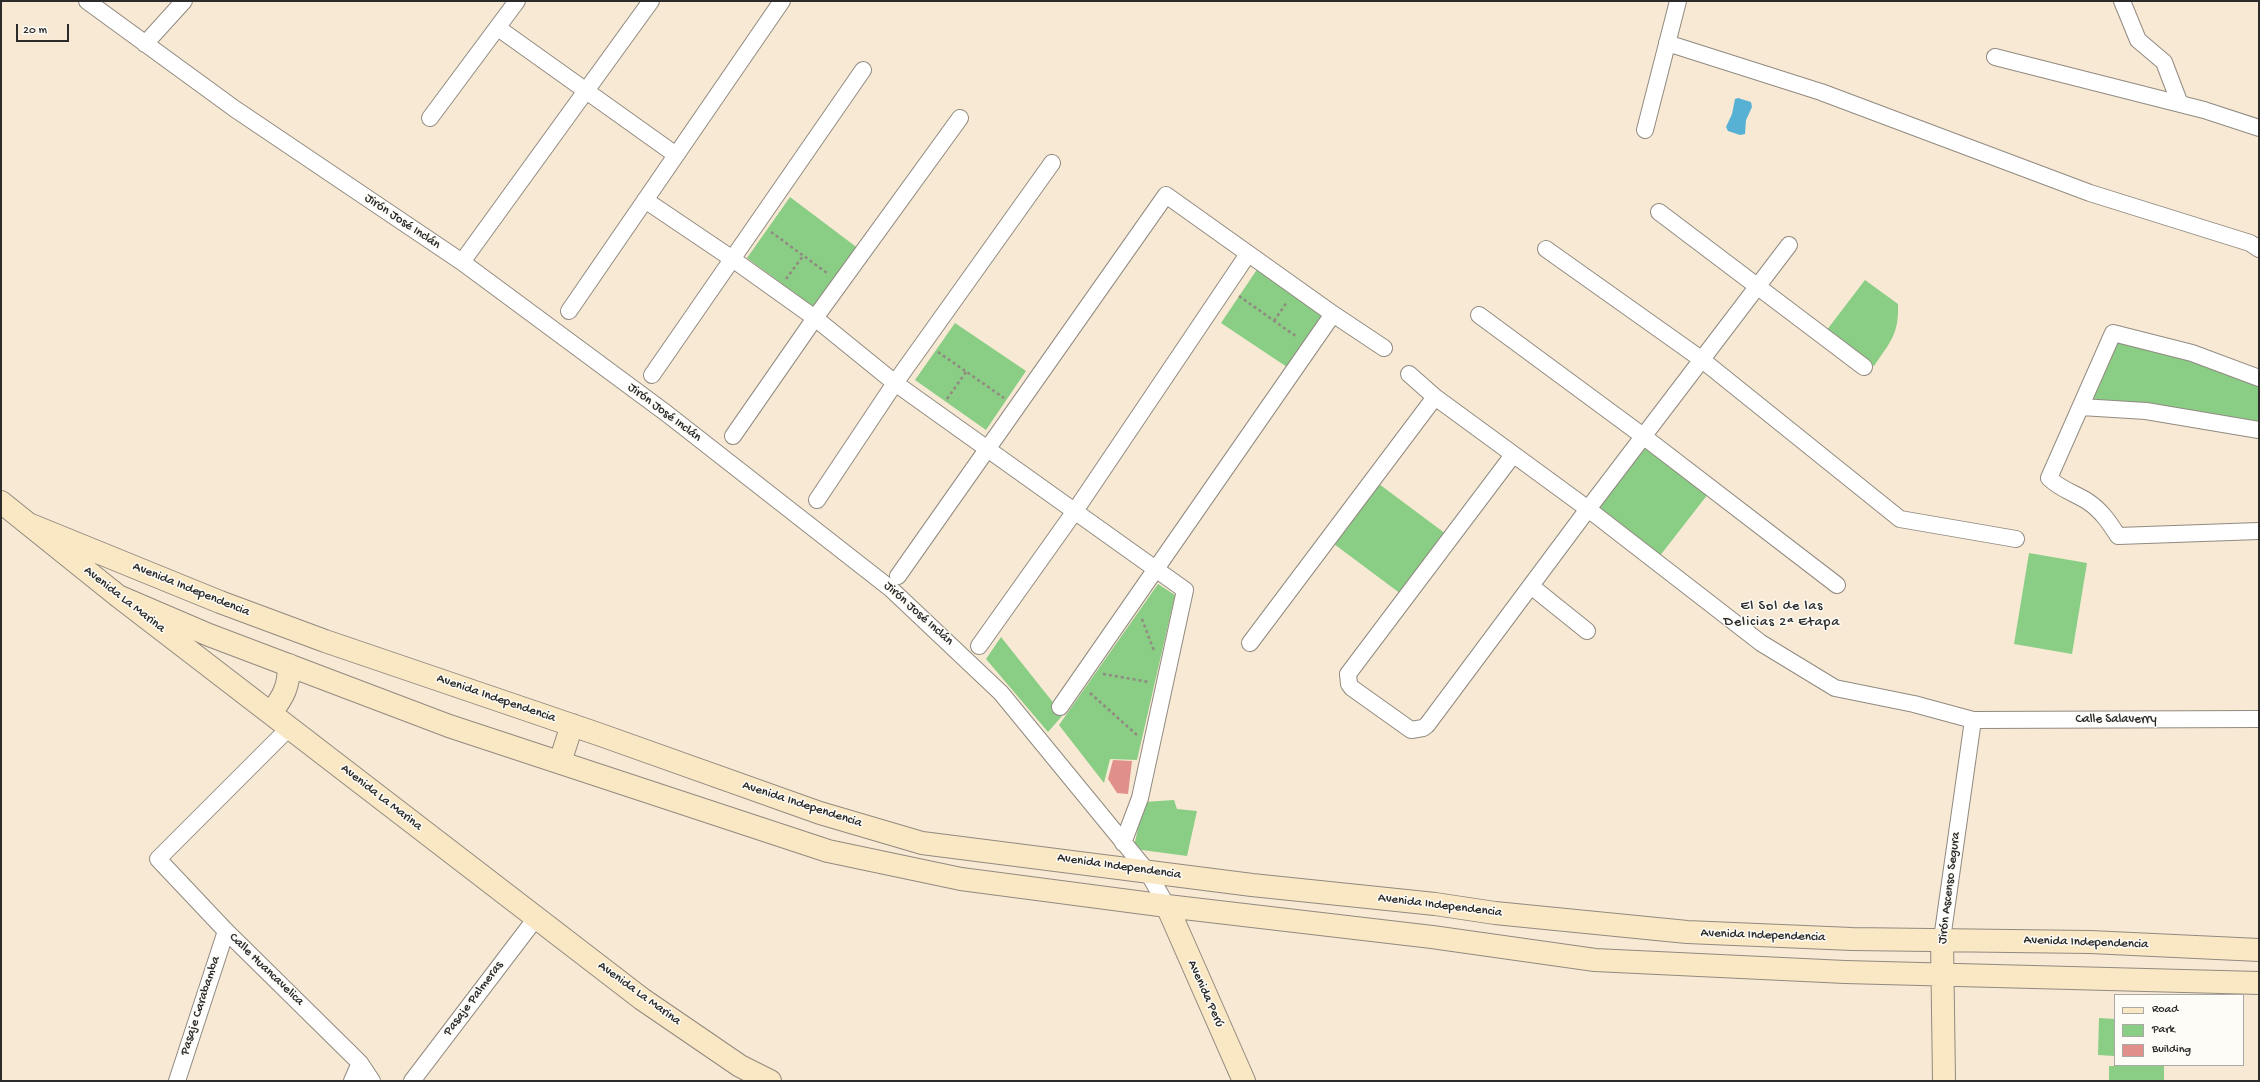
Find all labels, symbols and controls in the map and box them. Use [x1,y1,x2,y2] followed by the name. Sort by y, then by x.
[18,16,71,42] scale bar
[23,24,47,38] text: 20 m
[361,191,443,253] street label: Jirón José Inclán
[624,380,704,446] street label: Jirón José Inclán
[130,559,252,621] street label: Avenida Independencia
[80,563,168,637] street label: Avenida La Marina
[880,579,956,649] street label: Jirón José Inclán
[1732,599,1832,632] district label: El Sol de las Delicias 2ª Etapa
[434,671,558,727] street label: Avenida Independencia
[2075,712,2157,728] street label: Calle Salaverry
[337,761,425,835] street label: Avenida La Marina
[740,778,864,832] street label: Avenida Independencia
[1935,831,1965,945] street label: Jirón Ascenso Segura
[1056,851,1182,883] street label: Avenida Independencia
[1377,891,1503,921] street label: Avenida Independencia
[1700,926,1826,946] street label: Avenida Independencia
[225,930,307,1010] street label: Calle Huancavelica
[2023,933,2149,953] street label: Avenida Independencia
[178,954,224,1058] street label: Pasaje Carabamba
[441,958,507,1040] street label: Pasaje Palmeras
[1183,958,1227,1030] street label: Avenida Perú
[594,959,684,1029] street label: Avenida La Marina
[2114,994,2244,1066] legend
[2152,1003,2178,1017] text: Road
[2152,1023,2175,1037] text: Park
[2152,1043,2191,1057] text: Building

